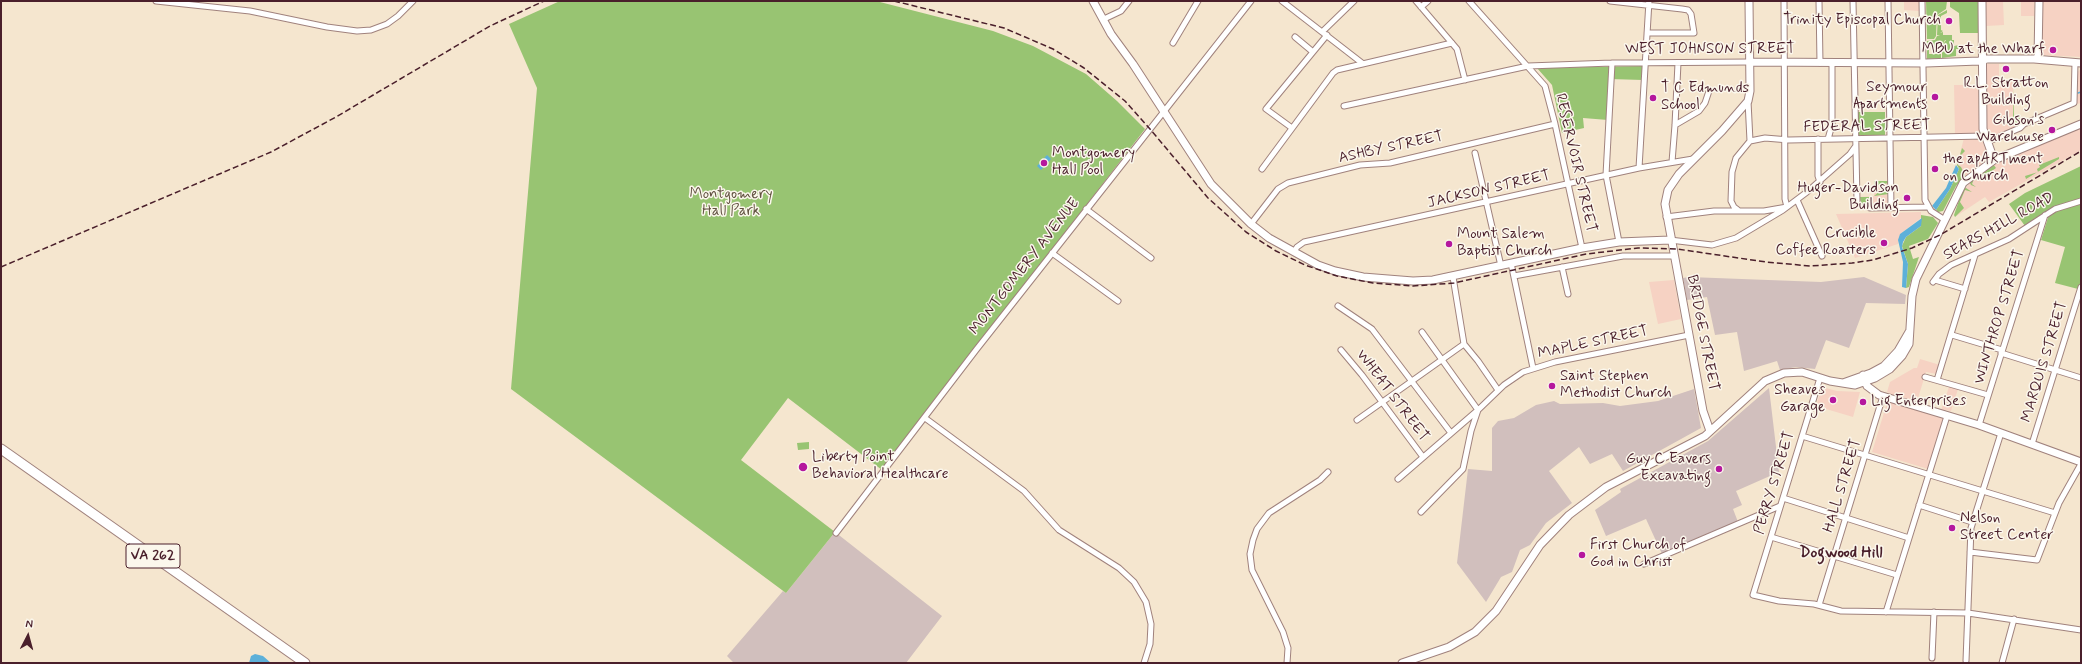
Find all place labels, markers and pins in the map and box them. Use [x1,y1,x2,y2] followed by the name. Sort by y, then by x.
[1783,12,1941,30] place label: Trinity Episcopal Church
[1944,16,1954,26] marker: Trinity Episcopal Church
[1922,41,2045,59] place label: MBU at the Wharf
[2048,45,2058,55] marker: MBU at the Wharf
[2001,64,2011,74] marker: R.L. Stratton Building
[1963,75,2049,110] place label: R.L. Stratton Building
[1853,79,1927,114] place label: Seymour Apartments
[1661,80,1749,115] place label: T C Edmunds School
[1930,92,1940,102] marker: Seymour Apartments
[1648,93,1658,103] marker: T C Edmunds School
[1976,112,2044,147] place label: Gibson's Warehouse
[2047,125,2057,135] marker: Gibson's Warehouse
[1052,145,1135,180] place label: Montgomery Hall Pool
[1943,151,2043,186] place label: the apARTment on Church
[1039,158,1049,168] marker: Montgomery Hall Pool
[1930,164,1940,174] marker: the apARTment on Church
[1797,180,1899,215] place label: Huger-Davidson Building
[1902,193,1912,203] marker: Huger-Davidson Building
[1775,225,1876,260] place label: Crucible Coffee Roasters
[1457,226,1552,261] place label: Mount Salem Baptist Church
[1879,238,1889,248] marker: Crucible Coffee Roasters
[1444,239,1454,249] marker: Mount Salem Baptist Church
[1560,368,1672,403] place label: Saint Stephen Methodist Church
[1547,381,1557,391] marker: Saint Stephen Methodist Church
[1774,382,1825,417] place label: Sheaves Garage
[1871,393,1966,411] place label: Lig Enterprises
[1828,395,1838,405] marker: Sheaves Garage
[1858,397,1868,407] marker: Lig Enterprises
[812,449,948,484] place label: Liberty Point Behavioral Healthcare
[1626,451,1711,486] place label: Guy C Eavers Excavating
[797,461,809,473] marker: Liberty Point Behavioral Healthcare
[1714,464,1724,474] marker: Guy C Eavers Excavating
[1960,510,2054,545] place label: Nelson Street Center
[1947,523,1957,533] marker: Nelson Street Center
[1590,537,1686,572] place label: First Church of God in Christ
[1577,550,1587,560] marker: First Church of God in Christ

